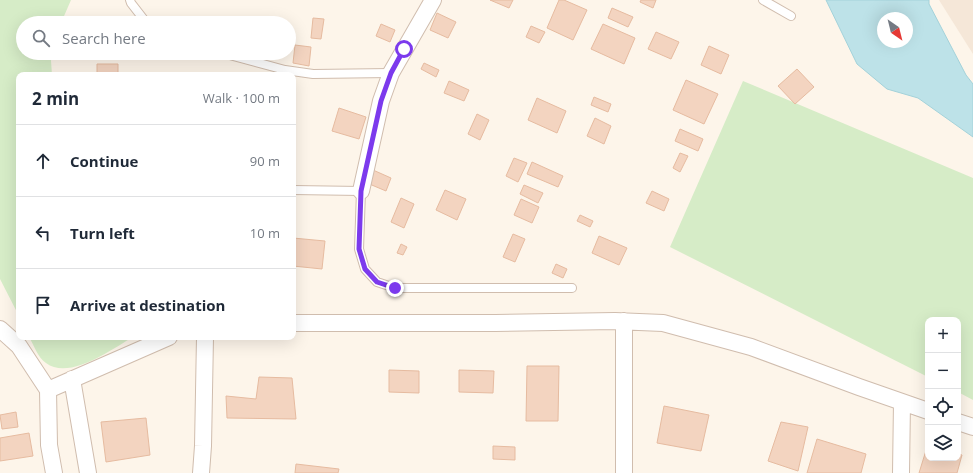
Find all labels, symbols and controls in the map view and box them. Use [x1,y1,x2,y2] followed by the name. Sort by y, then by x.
[877,12,913,48] north arrow
[16,16,296,60] search box
[30,27,52,49] icon: search
[62,28,146,48] text: Search here
[395,40,413,58] route start
[32,87,79,110] text: 2 min
[203,89,280,107] text: Walk · 100 m
[32,150,54,172] icon: ahead
[70,151,138,171] text: Continue
[250,152,280,170] text: 90 m
[32,222,54,244] icon: left
[70,223,135,243] text: Turn left
[250,224,280,242] text: 10 m
[386,279,404,297] route end
[32,294,54,316] icon: arrive
[70,295,225,315] text: Arrive at destination
[925,317,961,461] map controls
[925,317,961,353] button: +
[925,353,961,389] button: −
[925,389,961,425] button: locate
[925,425,961,461] button: layers

